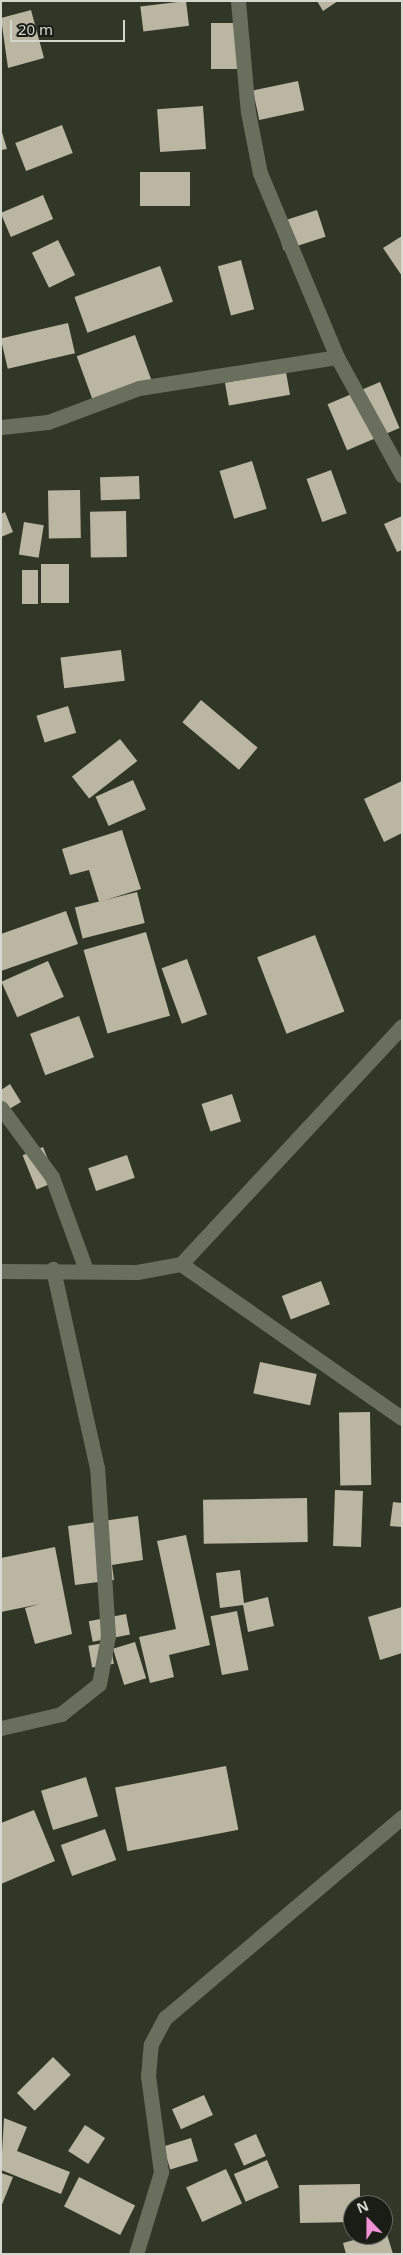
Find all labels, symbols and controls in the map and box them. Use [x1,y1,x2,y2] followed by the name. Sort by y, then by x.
[12,10,128,42] scale bar
[18,19,53,39] text: 20 m
[343,2195,393,2245] north arrow
[354,2196,371,2218] text: N

